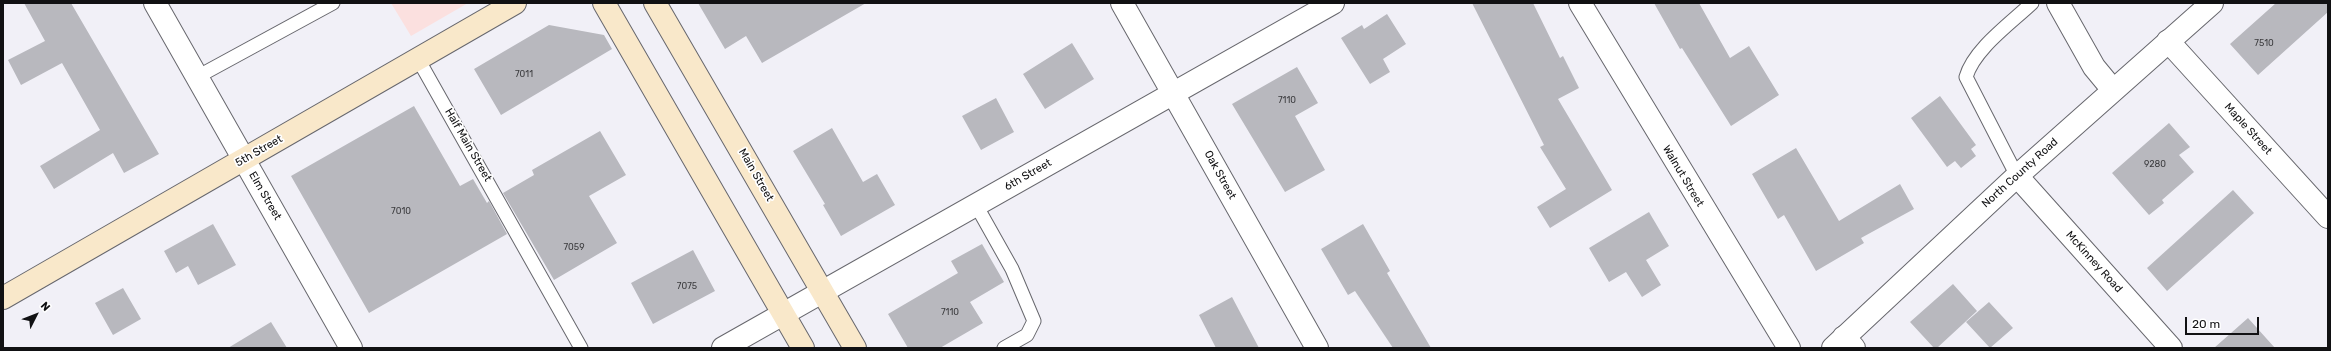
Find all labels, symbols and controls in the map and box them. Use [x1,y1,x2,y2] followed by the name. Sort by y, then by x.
[2254,38,2274,48] house number: 7510
[515,69,533,79] house number: 7011
[1278,95,1296,105] house number: 7110
[2221,101,2275,157] street label: Maple Street
[442,106,494,184] street label: Half Main Street
[233,132,285,170] street label: 5th Street
[1979,135,2061,211] street label: North County Road
[1659,143,1707,209] street label: Walnut Street
[736,146,776,204] street label: Main Street
[1201,148,1239,202] street label: Oak Street
[1002,156,1054,194] street label: 6th Street
[2144,159,2166,169] house number: 9280
[246,169,284,223] street label: Elm Street
[391,206,411,216] house number: 7010
[2063,229,2125,295] street label: McKinney Road
[563,242,585,252] house number: 7059
[677,281,697,291] house number: 7075
[16,295,56,335] north arrow
[38,299,53,314] text: N
[941,307,959,317] house number: 7110
[2187,309,2261,335] scale bar
[2192,317,2220,331] text: 20 m

